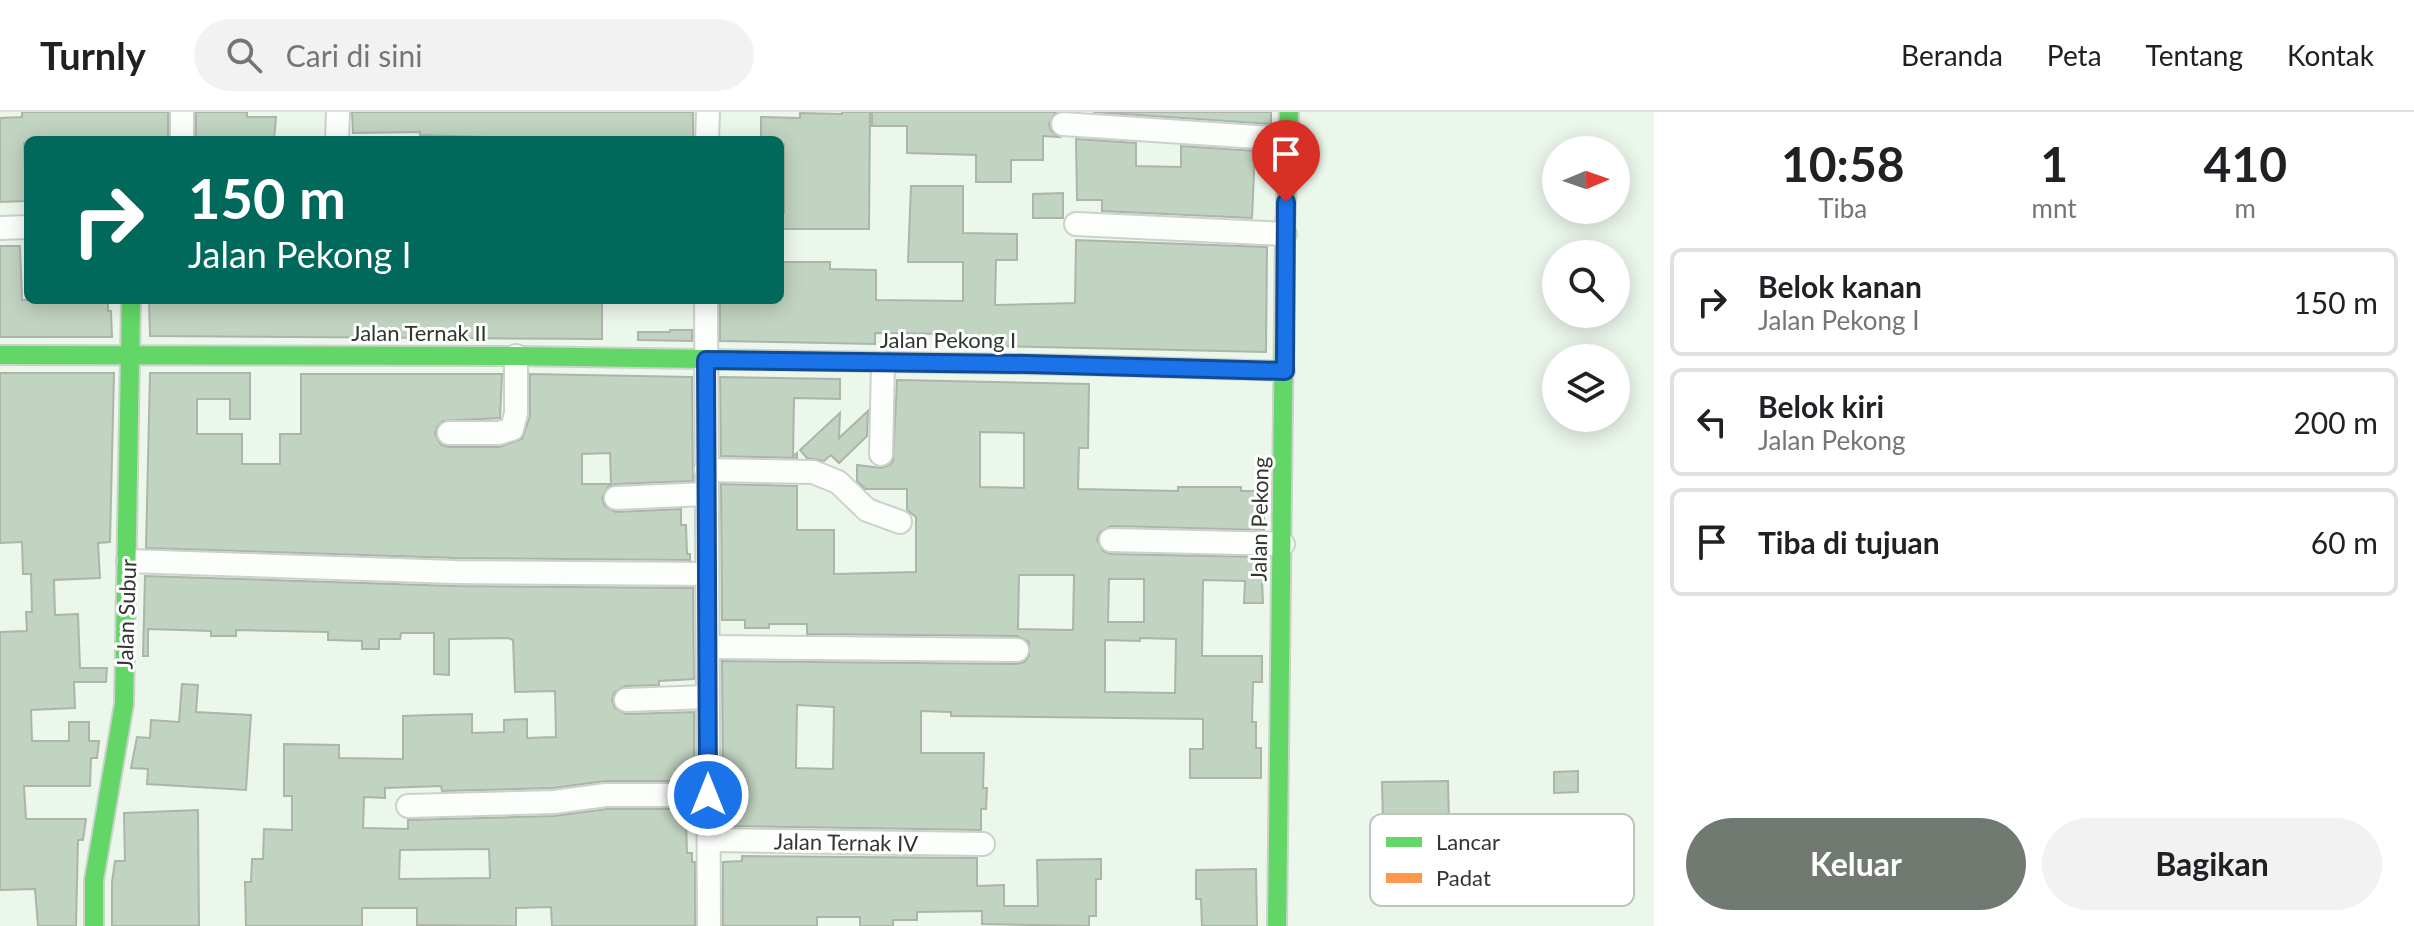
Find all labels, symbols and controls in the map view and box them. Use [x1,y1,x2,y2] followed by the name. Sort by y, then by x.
[194,19,754,91] search box
[40,32,146,78] text: Turnly
[222,33,266,77] icon: search
[286,37,422,73] text: Cari di sini
[1901,38,2003,72] text: Beranda
[2047,38,2102,72] text: Peta
[2146,38,2243,72] text: Tentang
[2287,38,2374,72] text: Kontak
[1252,120,1320,202] pin
[1264,132,1308,176] icon: arrive
[1781,135,1905,192] text: 10:58
[2040,135,2068,192] text: 1
[2204,135,2287,192] text: 410
[1542,136,1630,224] north arrow
[1542,136,1630,432] map controls
[188,164,346,231] text: 150 m
[56,168,160,272] icon: right
[1818,192,1867,224] text: Tiba
[2032,192,2077,224] text: mnt
[2235,192,2256,224] text: m
[188,232,412,276] text: Jalan Pekong I
[1542,240,1630,328] button: search
[1758,268,1922,304] text: Belok kanan
[1690,280,1734,324] icon: right
[2293,284,2378,320] text: 150 m
[1758,304,1919,336] text: Jalan Pekong I
[351,319,487,346] street label: Jalan Ternak II
[880,326,1016,353] street label: Jalan Pekong I
[1542,344,1630,432] button: layers
[1758,388,1884,424] text: Belok kiri
[1690,400,1734,444] icon: left
[2293,404,2378,440] text: 200 m
[1758,424,1906,456] text: Jalan Pekong
[1244,456,1274,582] street label: Jalan Pekong
[1690,520,1734,564] icon: arrive
[1758,524,1940,560] text: Tiba di tujuan
[2311,524,2378,560] text: 60 m
[111,558,141,670] street label: Jalan Subur
[666,753,750,837] position arrow
[1370,814,1634,906] legend
[1686,818,2026,910] button: Keluar
[2042,818,2382,910] button: Bagikan
[774,827,918,857] street label: Jalan Ternak IV
[1436,828,1500,855] text: Lancar
[1436,864,1491,891] text: Padat

